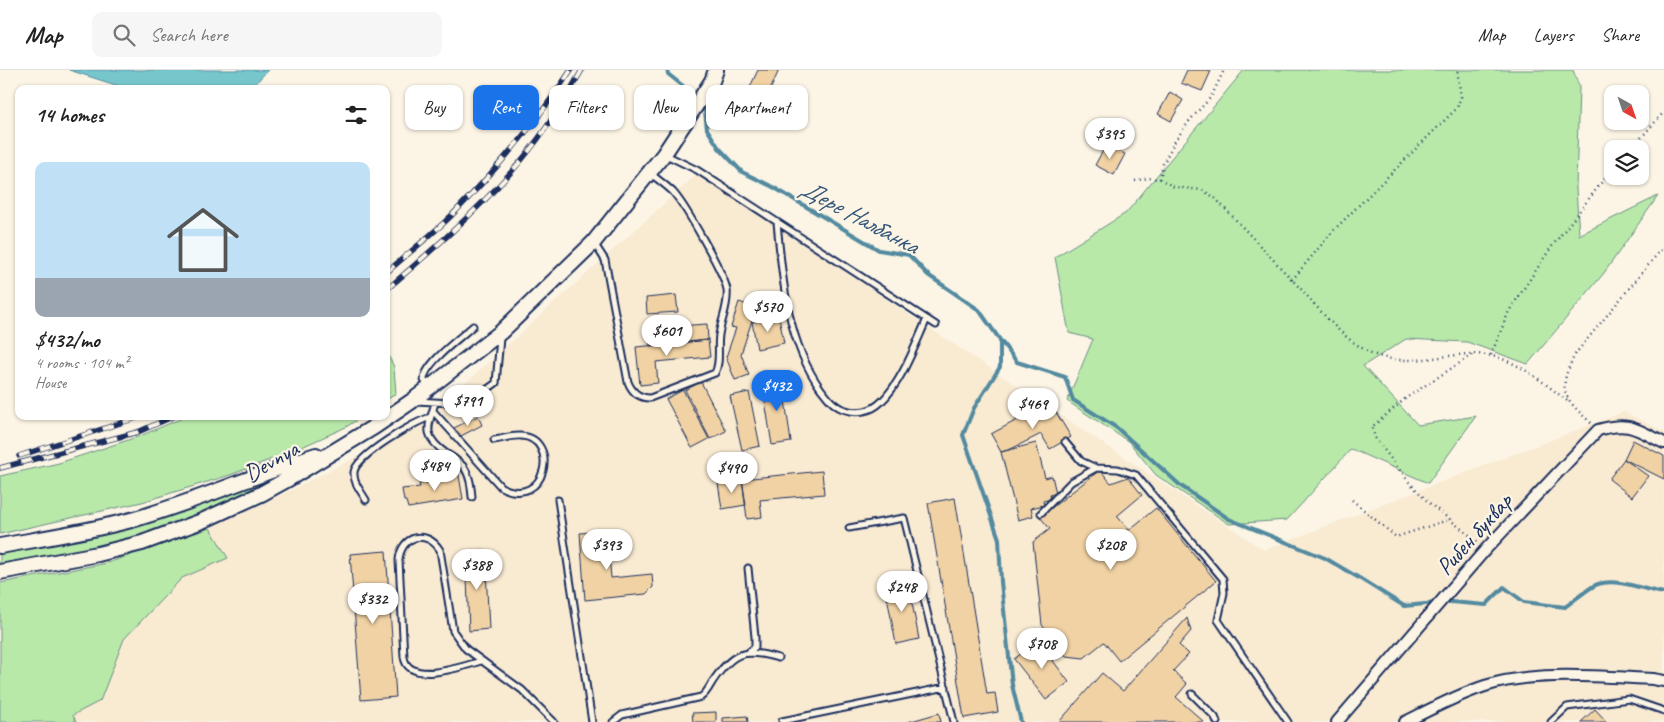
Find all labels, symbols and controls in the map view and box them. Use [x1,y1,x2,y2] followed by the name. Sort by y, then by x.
[92,12,442,57] search box
[25,20,62,50] text: Map
[110,21,138,49] icon: search
[150,23,228,47] text: Search here
[1478,24,1506,46] text: Map
[1534,24,1573,46] text: Layers
[1601,24,1639,46] text: Share
[405,85,463,130] chip: Buy
[473,85,539,130] chip: Rent
[549,85,624,130] chip: Filters
[634,85,696,130] chip: New
[706,85,808,130] chip: Apartment
[1604,85,1649,130] north arrow
[1604,85,1649,185] map controls
[342,101,370,129] icon: filters
[35,102,104,128] text: 14 homes
[1080,118,1140,160] pin: $395
[1096,124,1124,144] text: $395
[1604,140,1649,185] button: layers
[794,172,926,262] water label: Дере Налбанка
[158,195,248,285] icon: home
[738,290,798,333] pin: $570
[754,297,782,317] text: $570
[637,314,697,357] pin: $601
[652,321,682,341] text: $601
[35,327,100,353] text: $432/mo
[35,353,129,373] text: 4 rooms · 104 m²
[747,370,807,412] pin: $432
[35,373,66,393] text: House
[763,376,791,396] text: $432
[438,384,498,427] pin: $791
[1003,388,1063,430] pin: $469
[454,391,482,411] text: $791
[1019,394,1047,414] text: $469
[238,433,305,489] street label: Devnya
[405,450,465,492] pin: $484
[702,452,762,494] pin: $490
[421,456,449,476] text: $484
[718,458,746,478] text: $490
[1429,485,1520,581] street label: Рибен буквар
[577,528,637,571] pin: $393
[1081,528,1141,571] pin: $208
[593,535,621,555] text: $393
[1097,535,1125,555] text: $208
[447,548,507,591] pin: $388
[463,555,491,575] text: $388
[872,570,932,613] pin: $248
[888,577,916,597] text: $248
[343,582,403,625] pin: $332
[359,589,387,609] text: $332
[1012,628,1072,670] pin: $708
[1028,634,1056,654] text: $708

